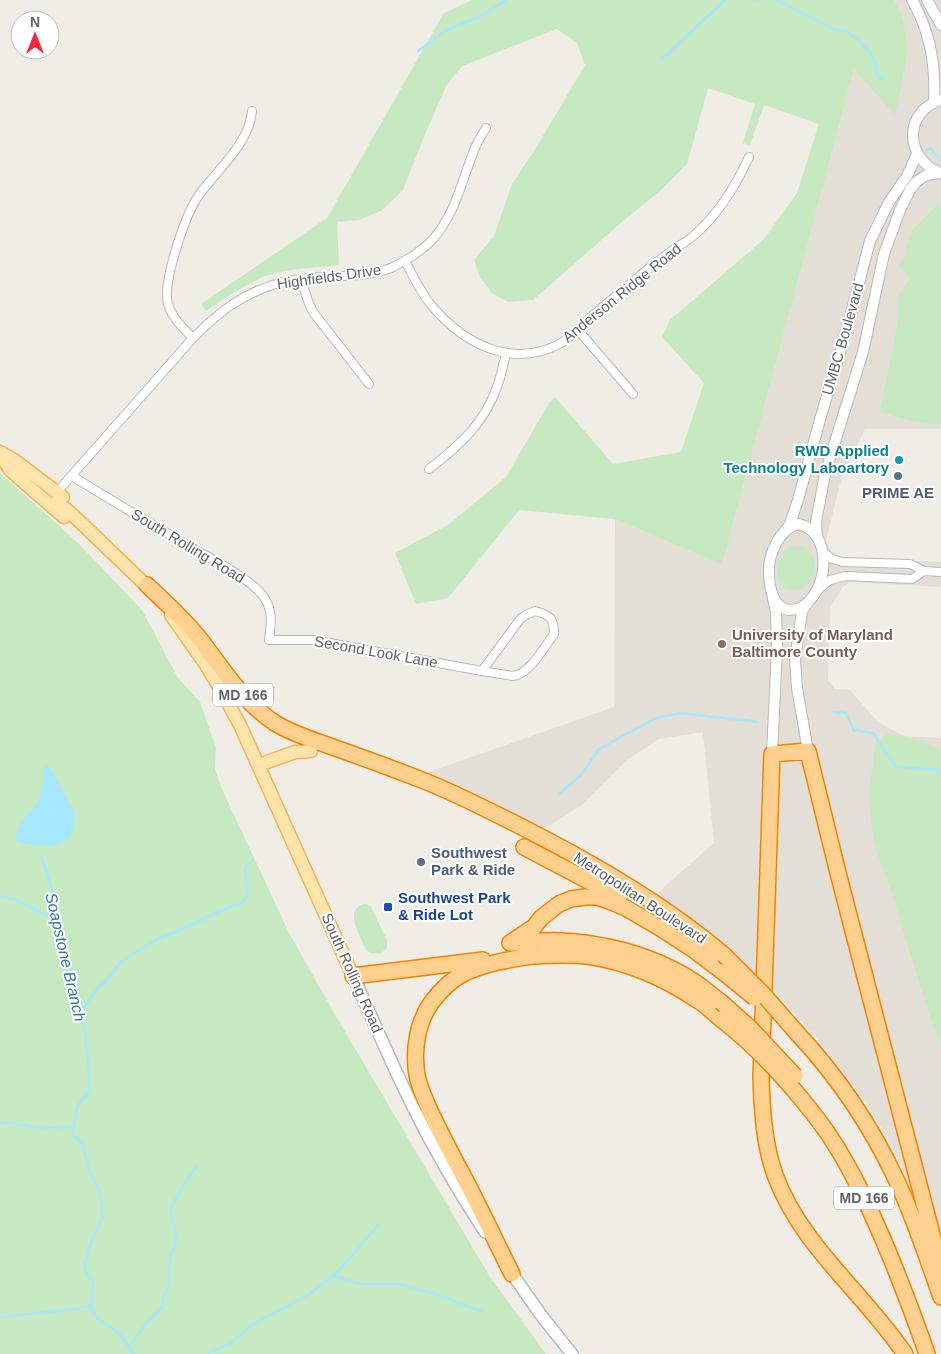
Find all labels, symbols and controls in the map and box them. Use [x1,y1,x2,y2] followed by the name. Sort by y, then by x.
[10,10,60,60] north arrow
[30,14,40,30] text: N
[559,240,684,346] street label: Anderson Ridge Road
[276,261,382,292] street label: Highfields Drive
[818,281,867,397] street label: UMBC Boulevard
[723,442,890,476] place label: RWD Applied Technology Laboartory
[893,454,905,466] marker: RWD Applied Technology Laboartory
[892,470,904,482] marker: PRIME AE
[862,484,934,501] place label: PRIME AE
[128,505,248,586] street label: South Rolling Road
[732,626,893,660] place label: University of Maryland Baltimore County
[313,632,439,671] street label: Second Look Lane
[716,638,728,650] marker: University of Maryland Baltimore County
[213,684,273,706] road number: MD 166
[431,844,515,878] place label: Southwest Park & Ride
[571,848,710,947] street label: Metropolitan Boulevard
[415,856,427,868] marker: Southwest Park & Ride
[398,889,511,923] place label: Southwest Park & Ride Lot
[42,891,89,1023] water label: Soapstone Branch
[382,901,394,913] marker: Southwest Park & Ride Lot
[318,910,387,1035] street label: South Rolling Road
[834,1186,894,1210] road number: MD 166

